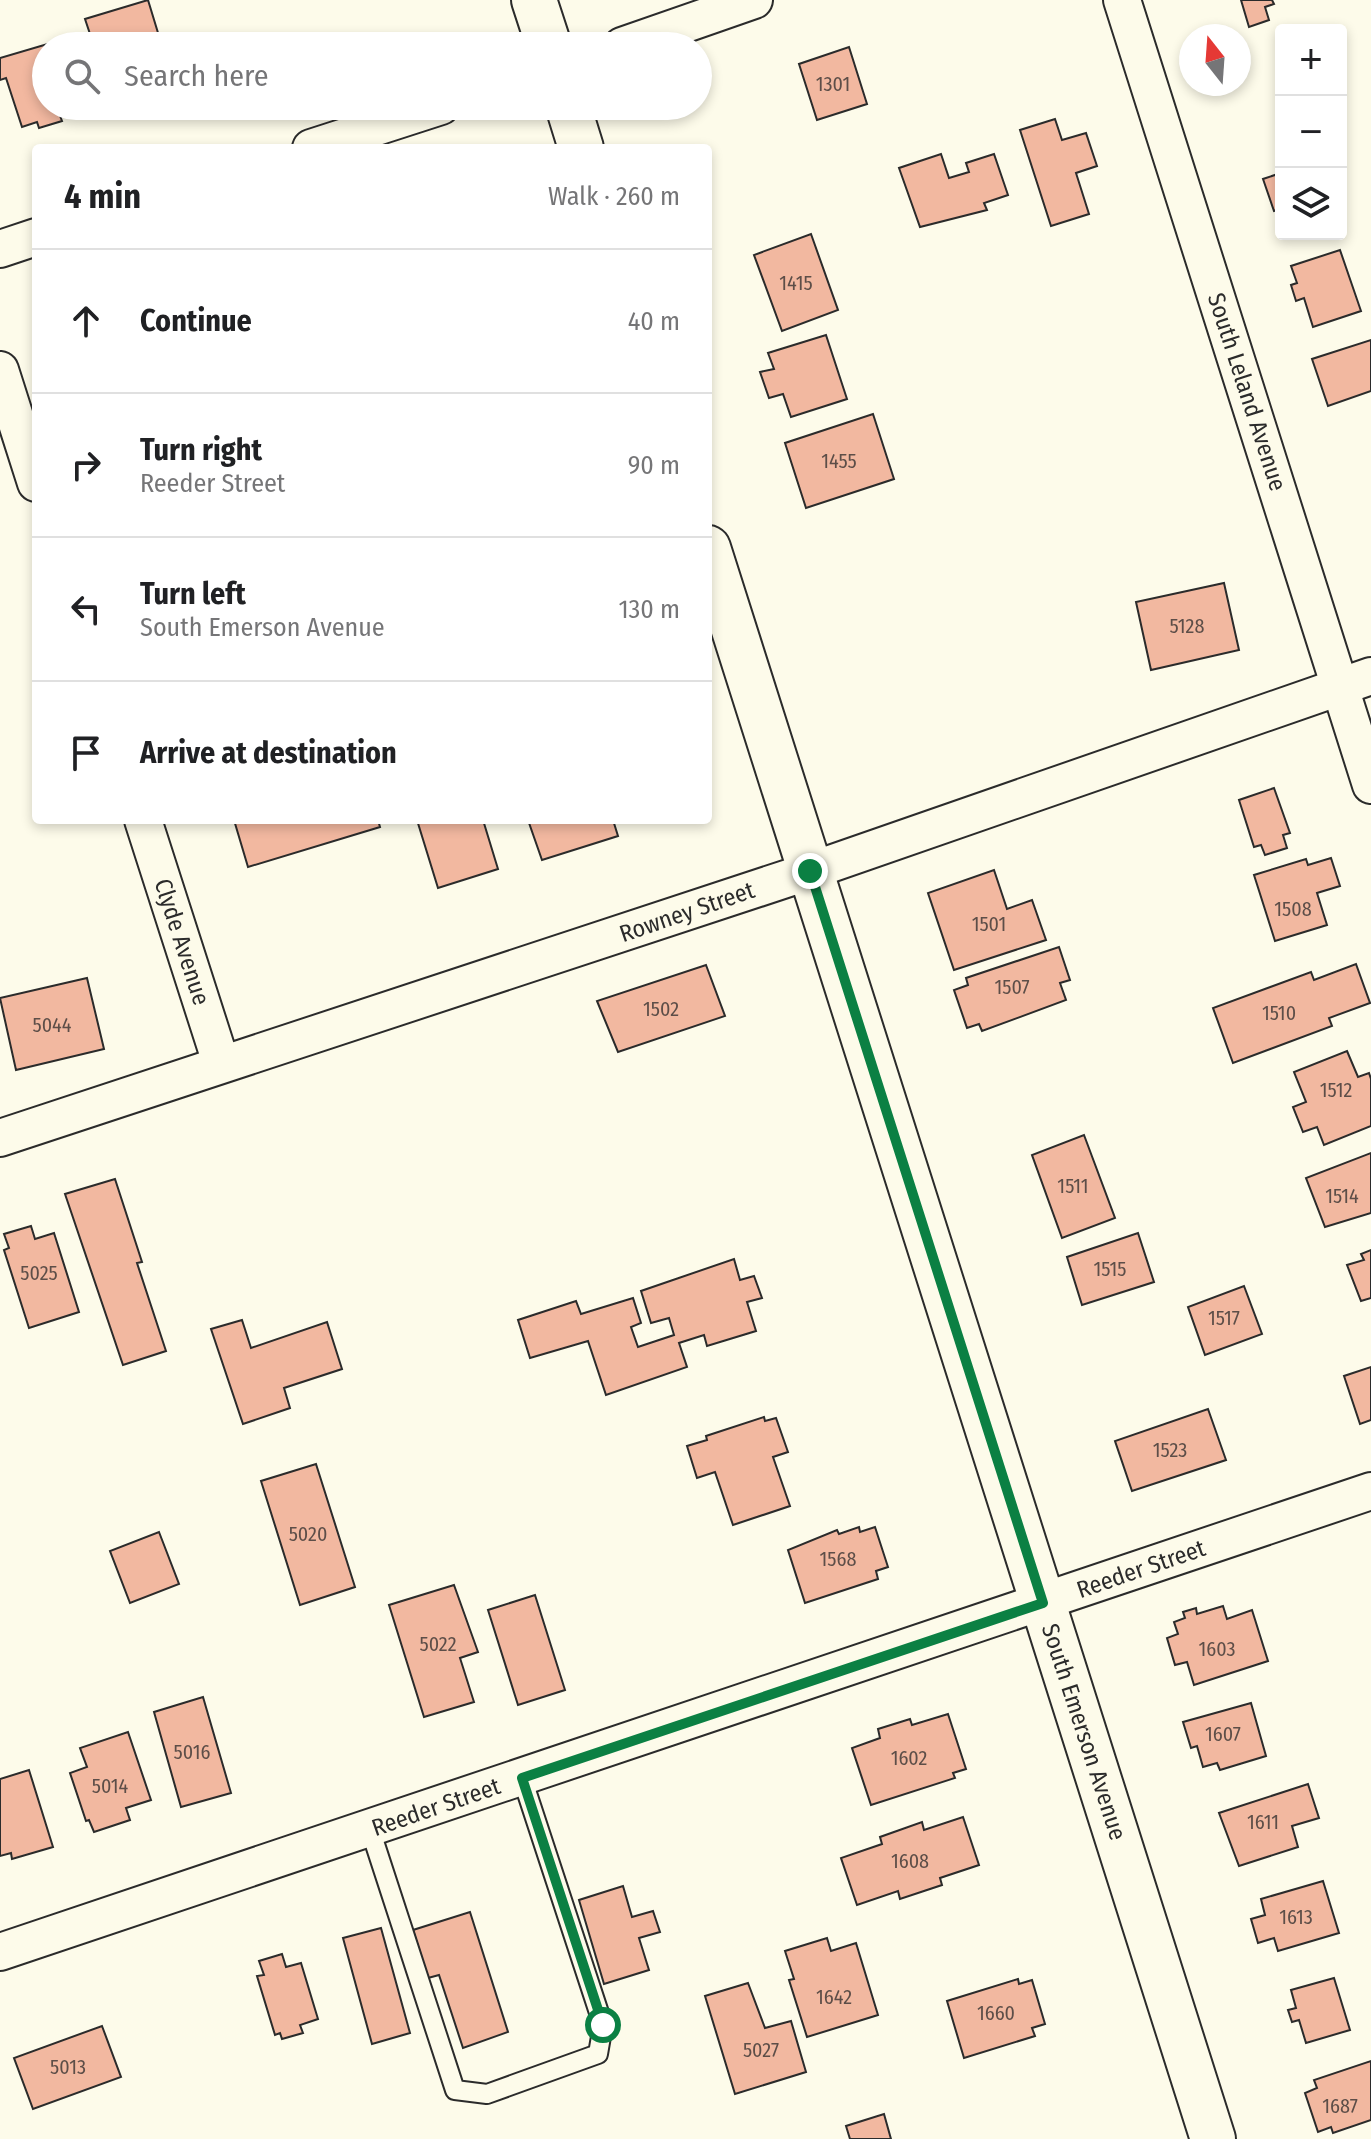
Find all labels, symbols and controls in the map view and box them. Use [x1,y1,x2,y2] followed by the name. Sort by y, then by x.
[1179,24,1251,96] north arrow
[1275,24,1347,240] map controls
[1275,24,1347,96] button: +
[32,32,712,120] search box
[60,54,104,98] icon: search
[124,58,269,94] text: Search here
[816,72,850,96] house number: 1301
[1275,96,1347,168] button: −
[1275,168,1347,240] button: layers
[64,176,141,217] text: 4 min
[548,181,680,212] text: Walk · 260 m
[779,271,813,295] house number: 1415
[1202,290,1292,494] street label: South Leland Avenue
[64,299,108,343] icon: ahead
[140,303,252,339] text: Continue
[628,306,680,337] text: 40 m
[140,432,262,468] text: Turn right
[64,443,108,487] icon: right
[821,449,857,473] house number: 1455
[628,450,680,481] text: 90 m
[140,468,285,499] text: Reeder Street
[140,576,246,612] text: Turn left
[64,587,108,631] icon: left
[618,594,680,625] text: 130 m
[140,612,385,643] text: South Emerson Avenue
[1170,614,1204,638] house number: 5128
[64,731,108,775] icon: arrive
[140,735,397,771] text: Arrive at destination
[792,853,828,889] route end
[148,875,216,1009] street label: Clyde Avenue
[616,876,758,948] street label: Rowney Street
[1274,897,1312,921] house number: 1508
[972,912,1006,936] house number: 1501
[994,975,1030,999] house number: 1507
[643,997,679,1021] house number: 1502
[1262,1001,1296,1025] house number: 1510
[33,1013,72,1037] house number: 5044
[1320,1078,1352,1102] house number: 1512
[1057,1174,1089,1198] house number: 1511
[1325,1184,1359,1208] house number: 1514
[1094,1257,1126,1281] house number: 1515
[20,1261,58,1285] house number: 5025
[1208,1306,1240,1330] house number: 1517
[1153,1438,1187,1462] house number: 1523
[289,1522,327,1546] house number: 5020
[1073,1534,1209,1604] street label: Reeder Street
[820,1547,856,1571] house number: 1568
[1036,1620,1132,1844] street label: South Emerson Avenue
[419,1632,457,1656] house number: 5022
[1199,1637,1235,1661] house number: 1603
[1205,1722,1241,1746] house number: 1607
[174,1740,210,1764] house number: 5016
[891,1746,928,1770] house number: 1602
[368,1772,504,1842] street label: Reeder Street
[92,1774,129,1798] house number: 5014
[1247,1810,1279,1834] house number: 1611
[891,1849,929,1873] house number: 1608
[1279,1905,1313,1929] house number: 1613
[816,1985,852,2009] house number: 1642
[977,2001,1015,2025] house number: 1660
[585,2007,621,2043] route start
[743,2038,779,2062] house number: 5027
[50,2055,86,2079] house number: 5013
[1322,2094,1358,2118] house number: 1687

